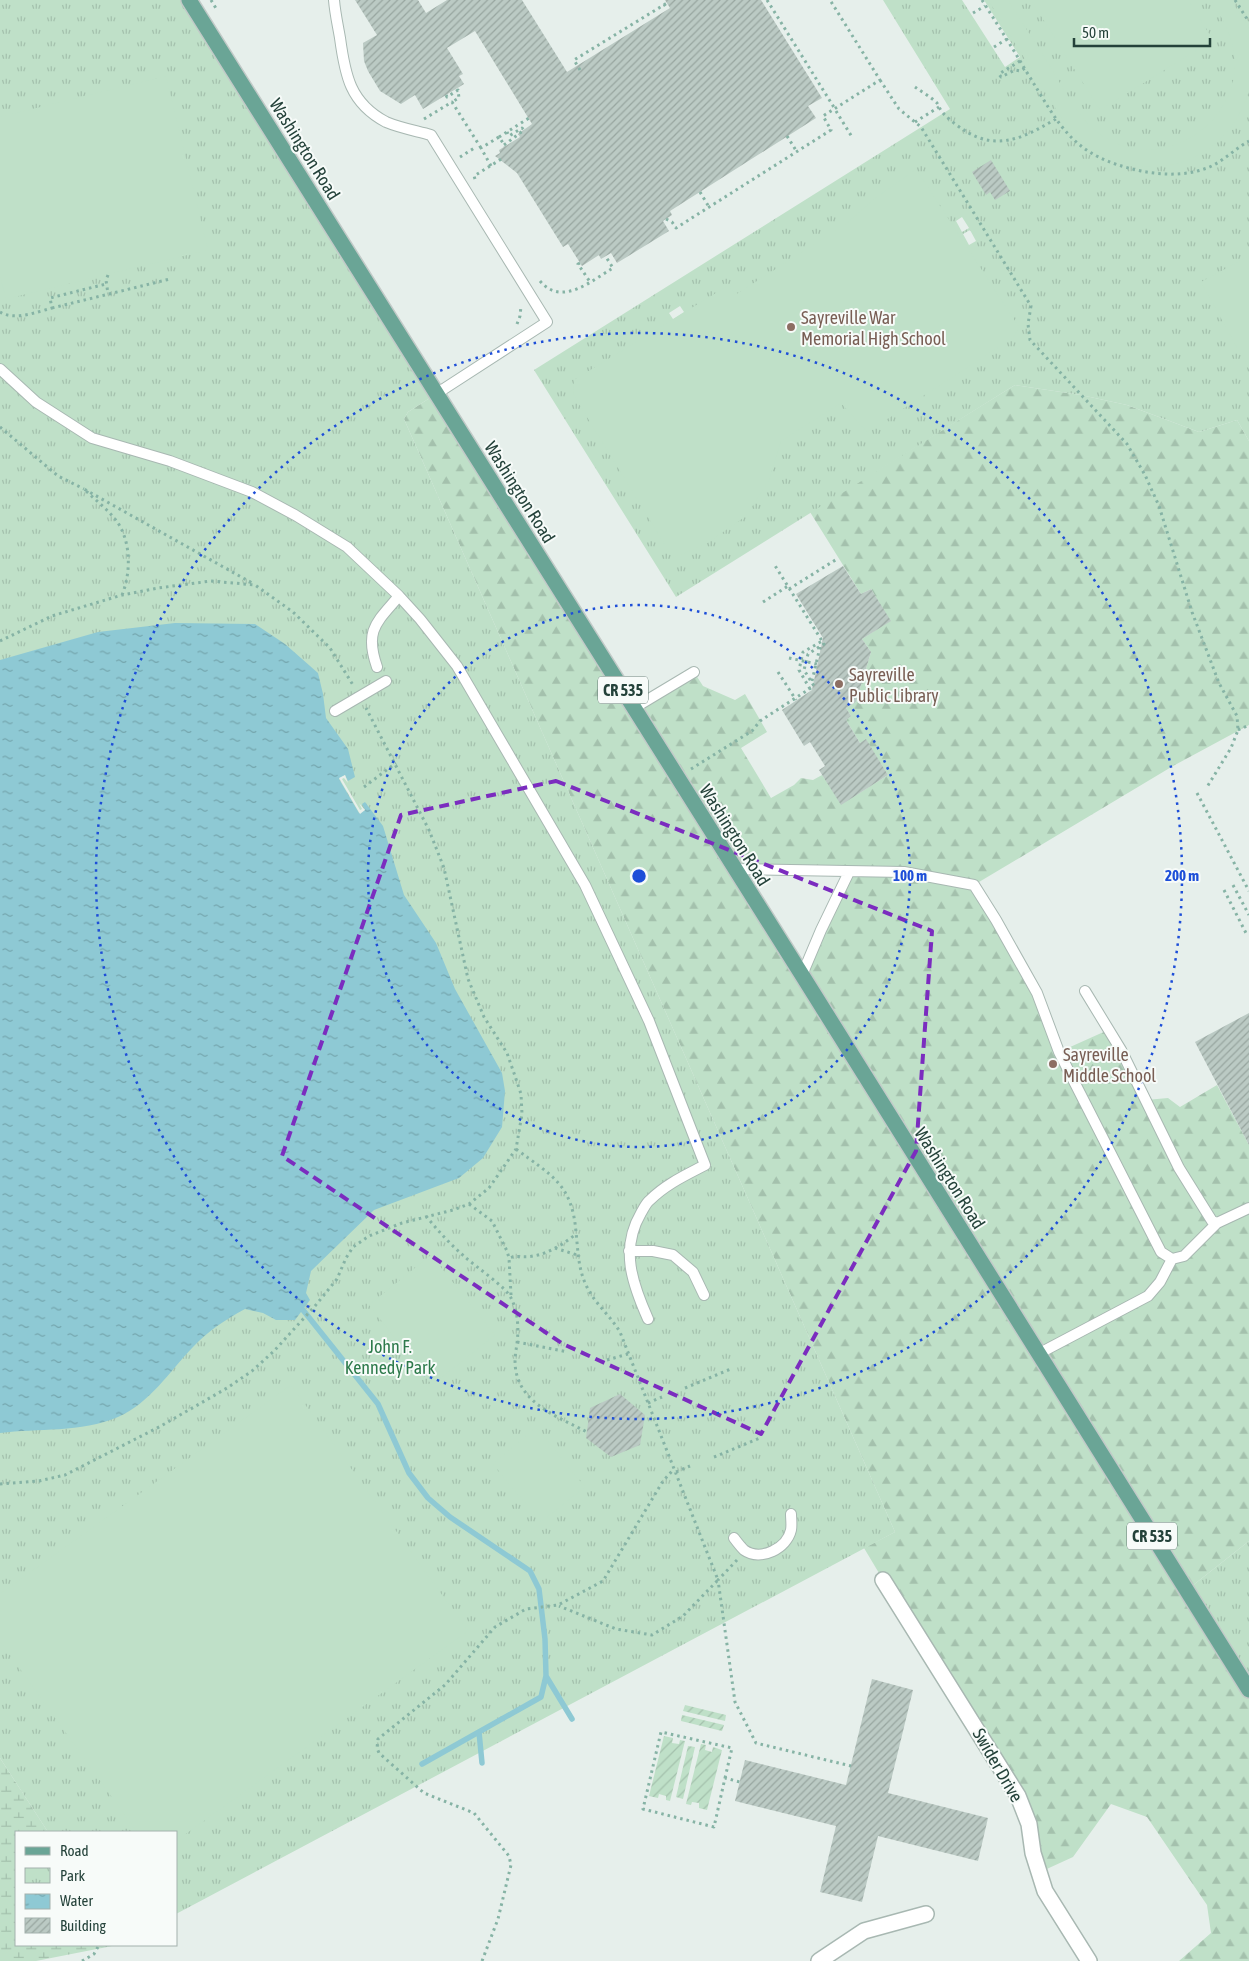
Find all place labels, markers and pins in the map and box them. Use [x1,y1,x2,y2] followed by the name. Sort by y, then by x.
[801,307,946,349] place label: Sayreville War Memorial High School
[785,321,797,333] marker: Sayreville War Memorial High School
[849,664,939,706] place label: Sayreville Public Library
[833,678,845,690] marker: Sayreville Public Library
[630,867,648,885] centre of rings
[1063,1044,1156,1086] place label: Sayreville Middle School
[1047,1058,1059,1070] marker: Sayreville Middle School

